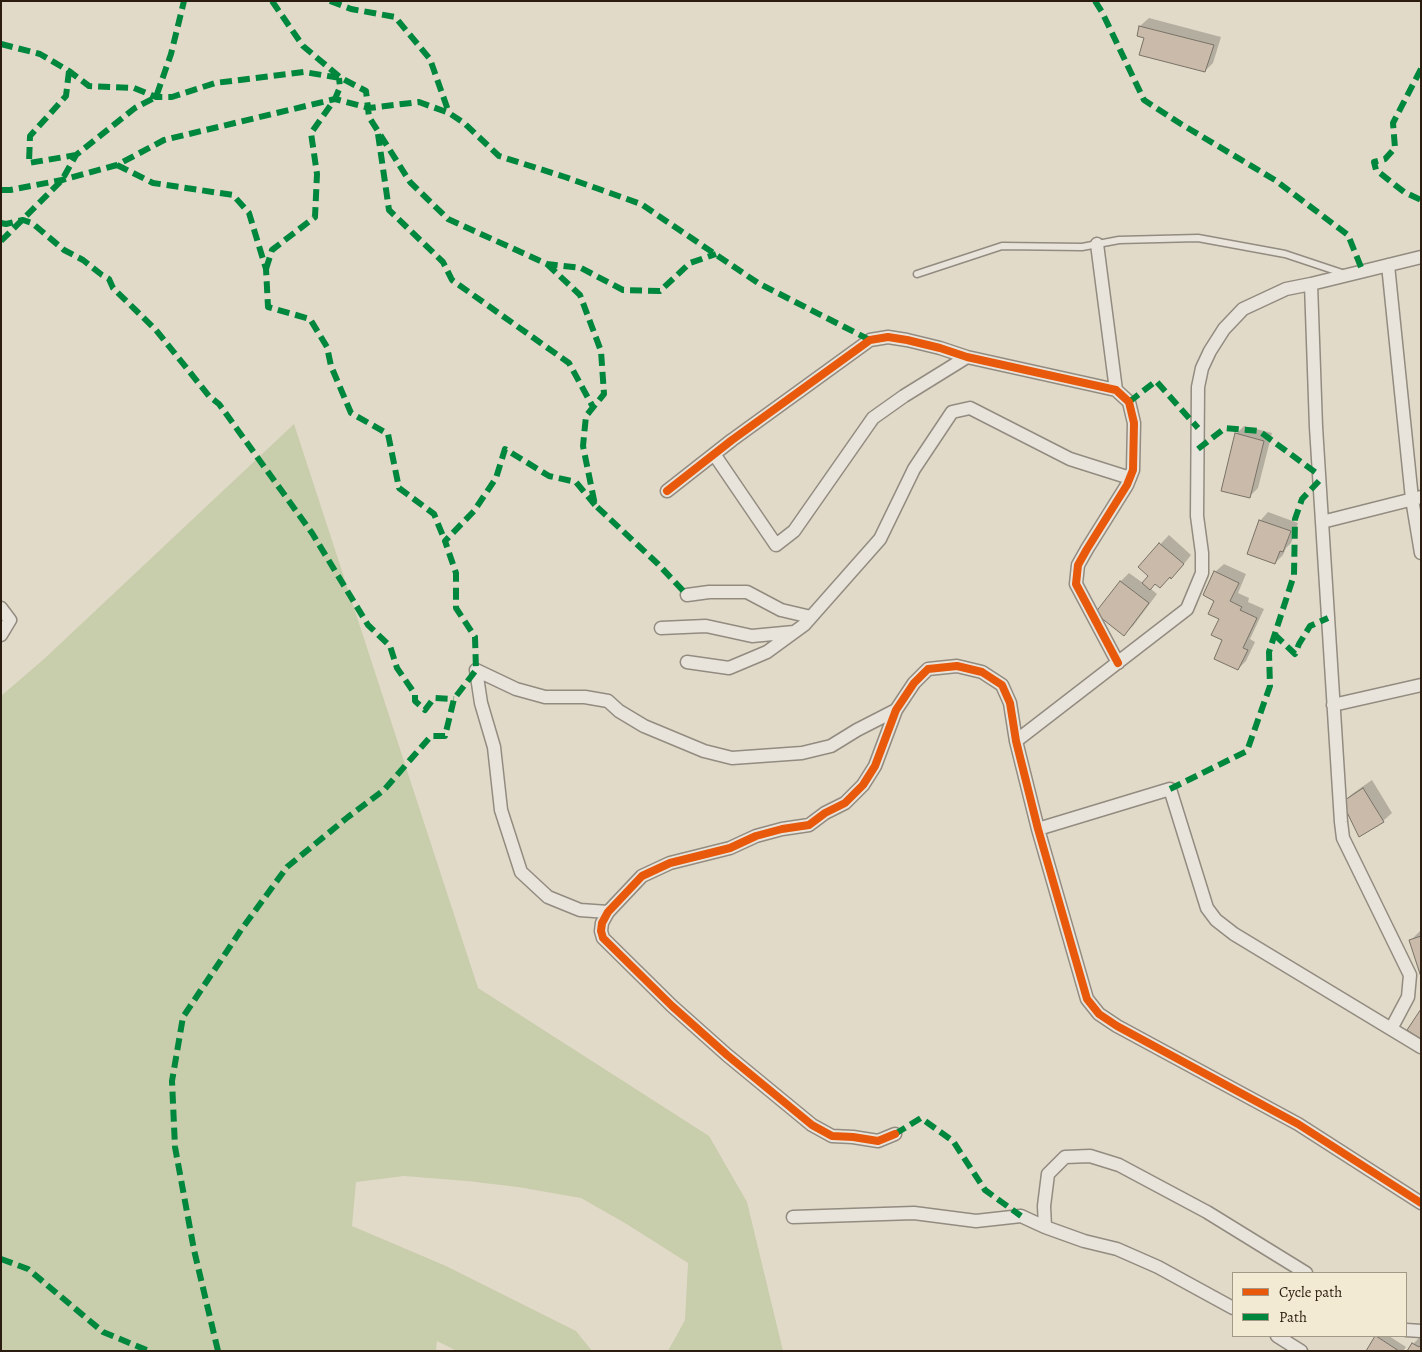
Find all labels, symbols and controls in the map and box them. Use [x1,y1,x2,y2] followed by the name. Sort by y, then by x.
[1232,1272,1407,1337] legend
[1279,1282,1342,1302] text: Cycle path
[1279,1307,1307,1327] text: Path

